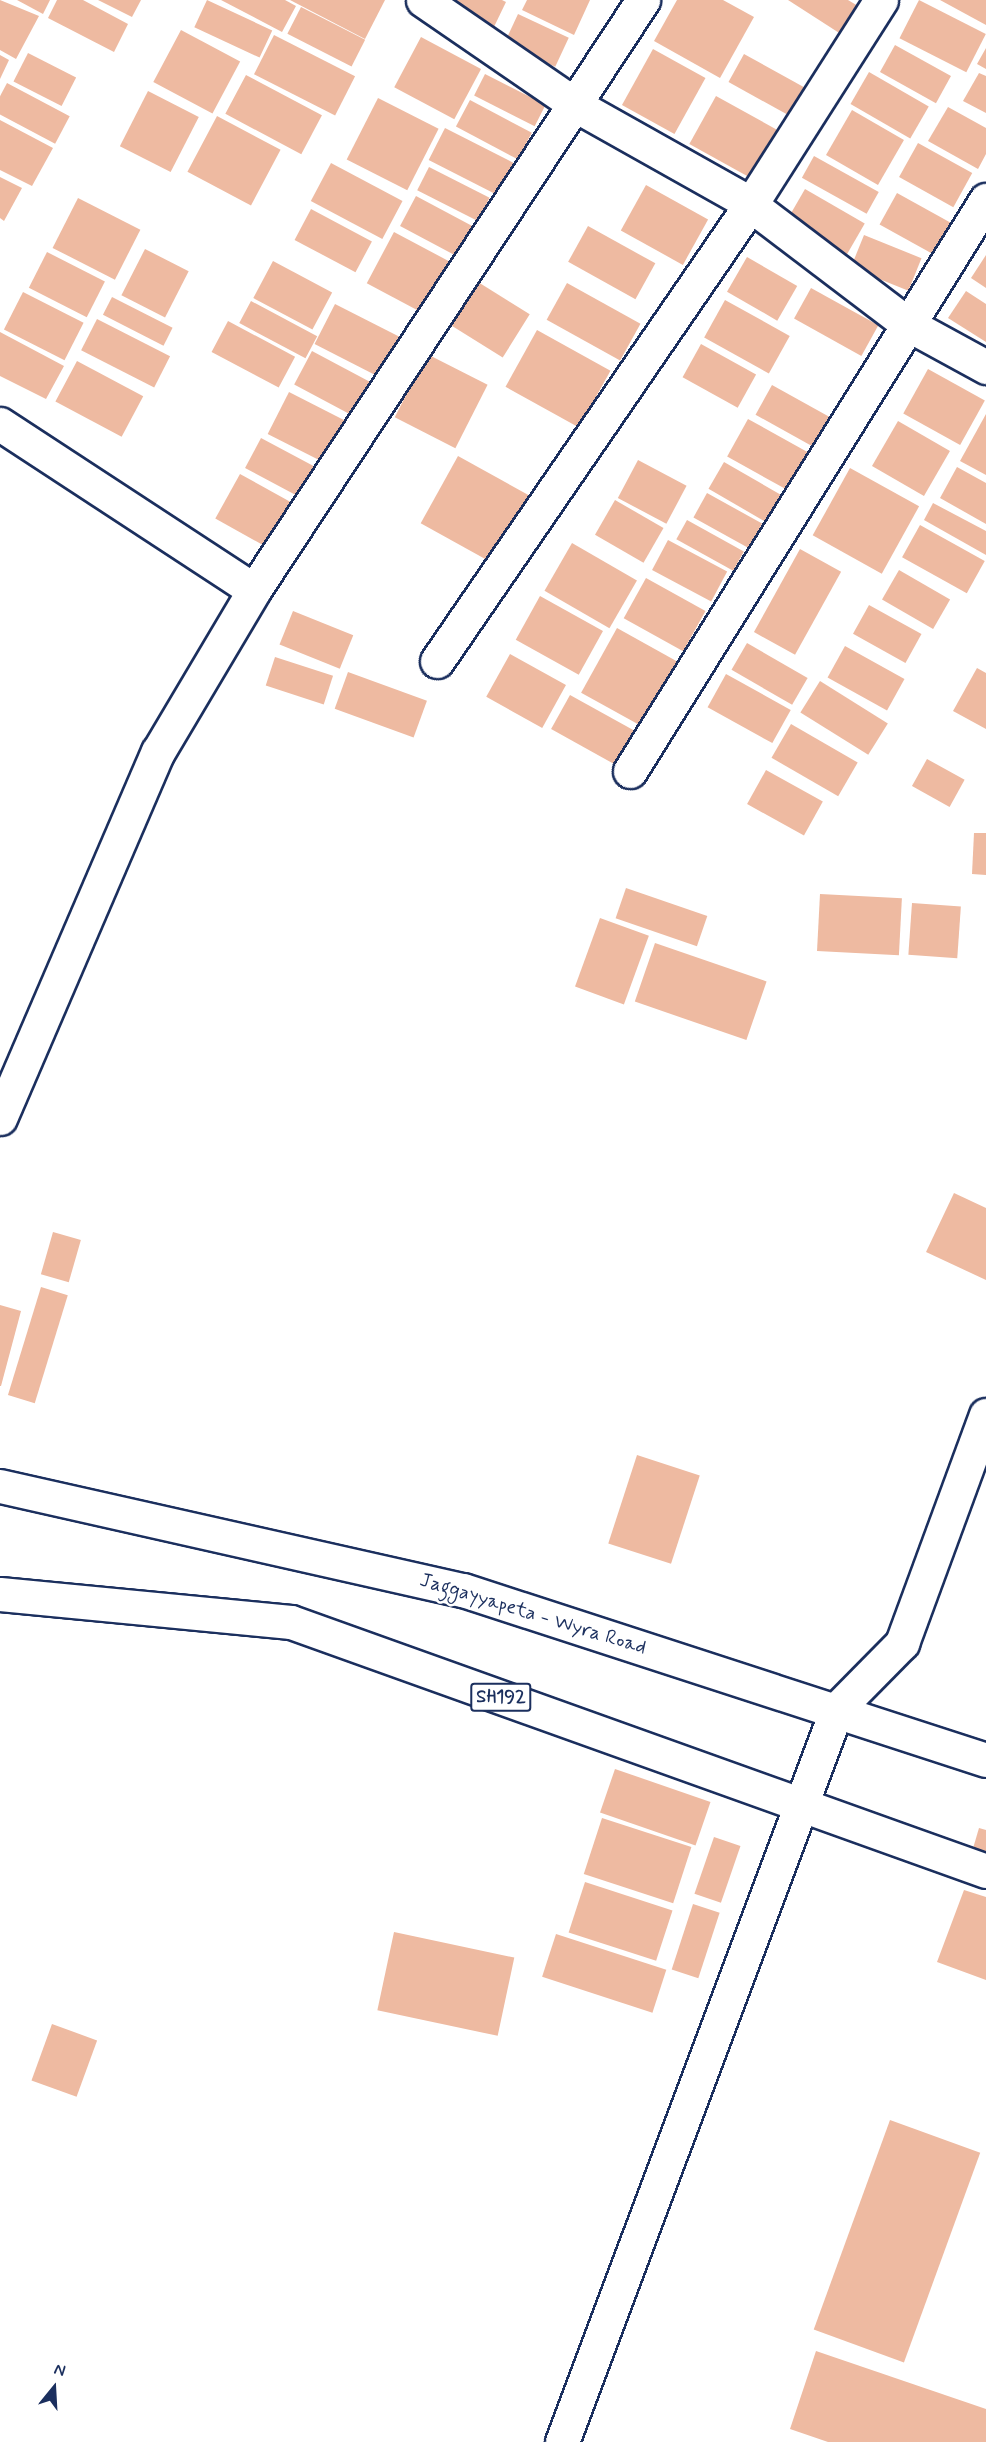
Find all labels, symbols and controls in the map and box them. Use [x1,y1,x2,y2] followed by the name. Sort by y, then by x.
[418,1568,648,1660] street label: Jaggayyapeta - Wyra Road
[470,1682,532,1712] road number: SH192
[24,2358,84,2418] north arrow
[51,2359,68,2382] text: N

